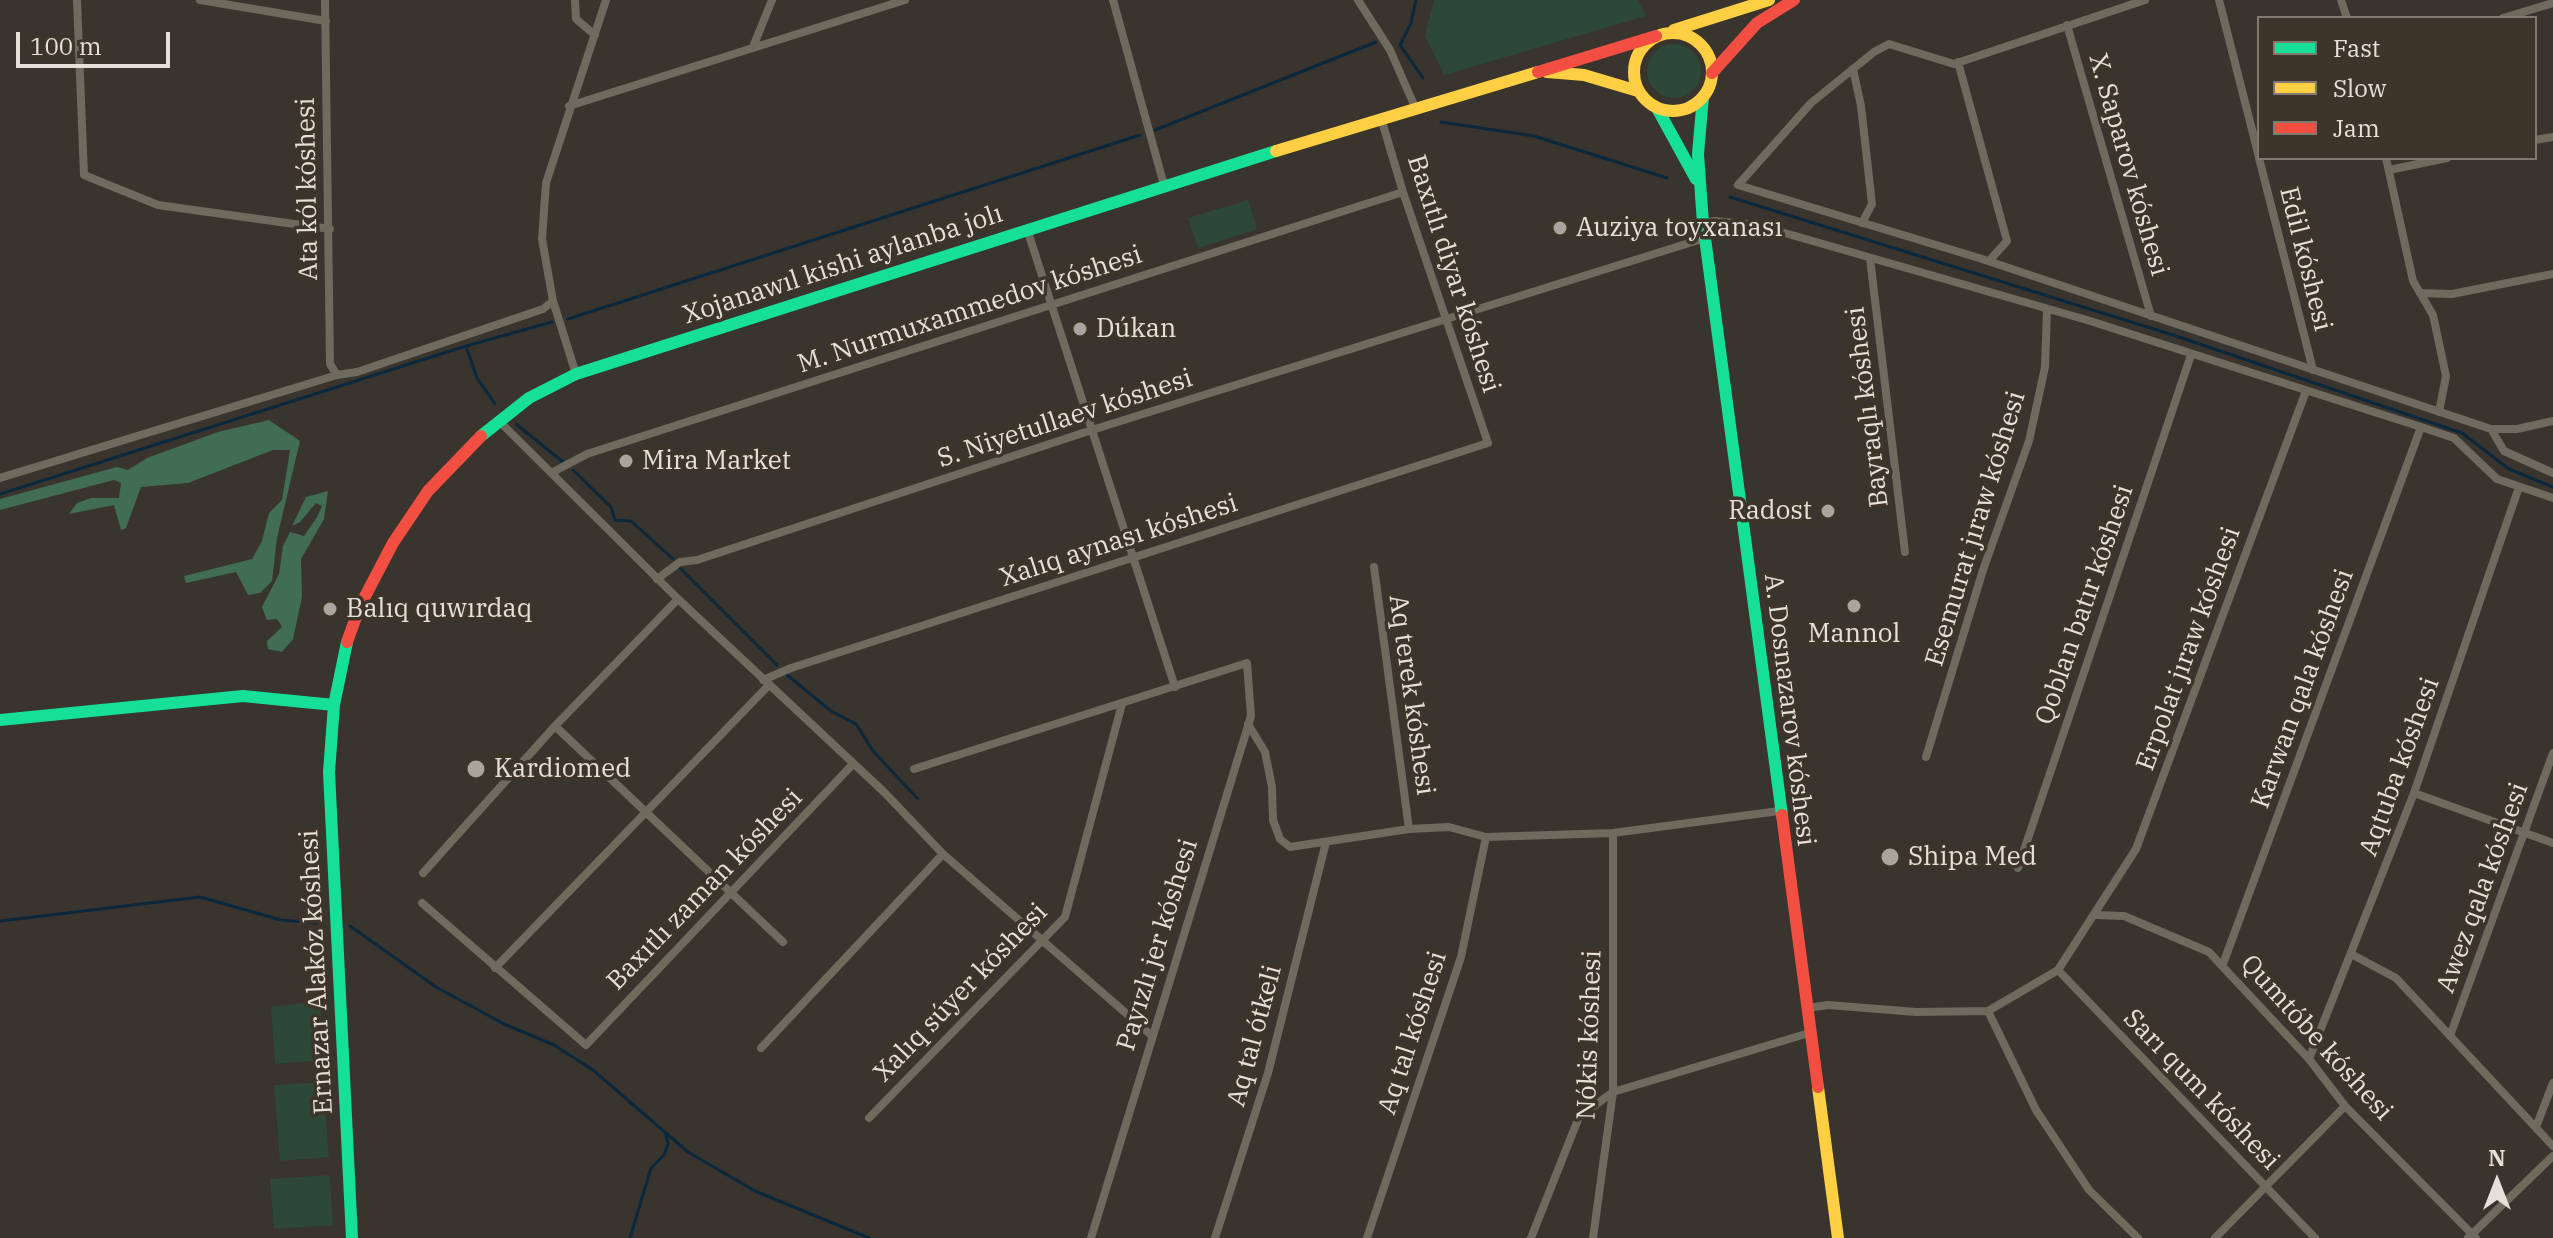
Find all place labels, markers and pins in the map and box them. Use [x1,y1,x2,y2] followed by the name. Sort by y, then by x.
[1576,212,1783,244] place label: Auziya toyxanası
[1551,219,1569,237] marker: Auziya toyxanası
[1096,313,1176,345] place label: Dúkan
[1071,320,1089,338] marker: Dúkan
[642,445,791,477] place label: Mira Market
[617,452,635,470] marker: Mira Market
[1728,495,1812,527] place label: Radost
[1819,502,1837,520] marker: Radost
[346,593,532,625] place label: Balıq quwırdaq
[1845,597,1863,615] marker: Mannol
[321,600,339,618] marker: Balıq quwırdaq
[1808,618,1900,650] place label: Mannol
[494,753,631,785] place label: Kardiomed
[465,758,487,780] marker: Kardiomed
[1908,841,2037,873] place label: Shipa Med
[1879,846,1901,868] marker: Shipa Med

